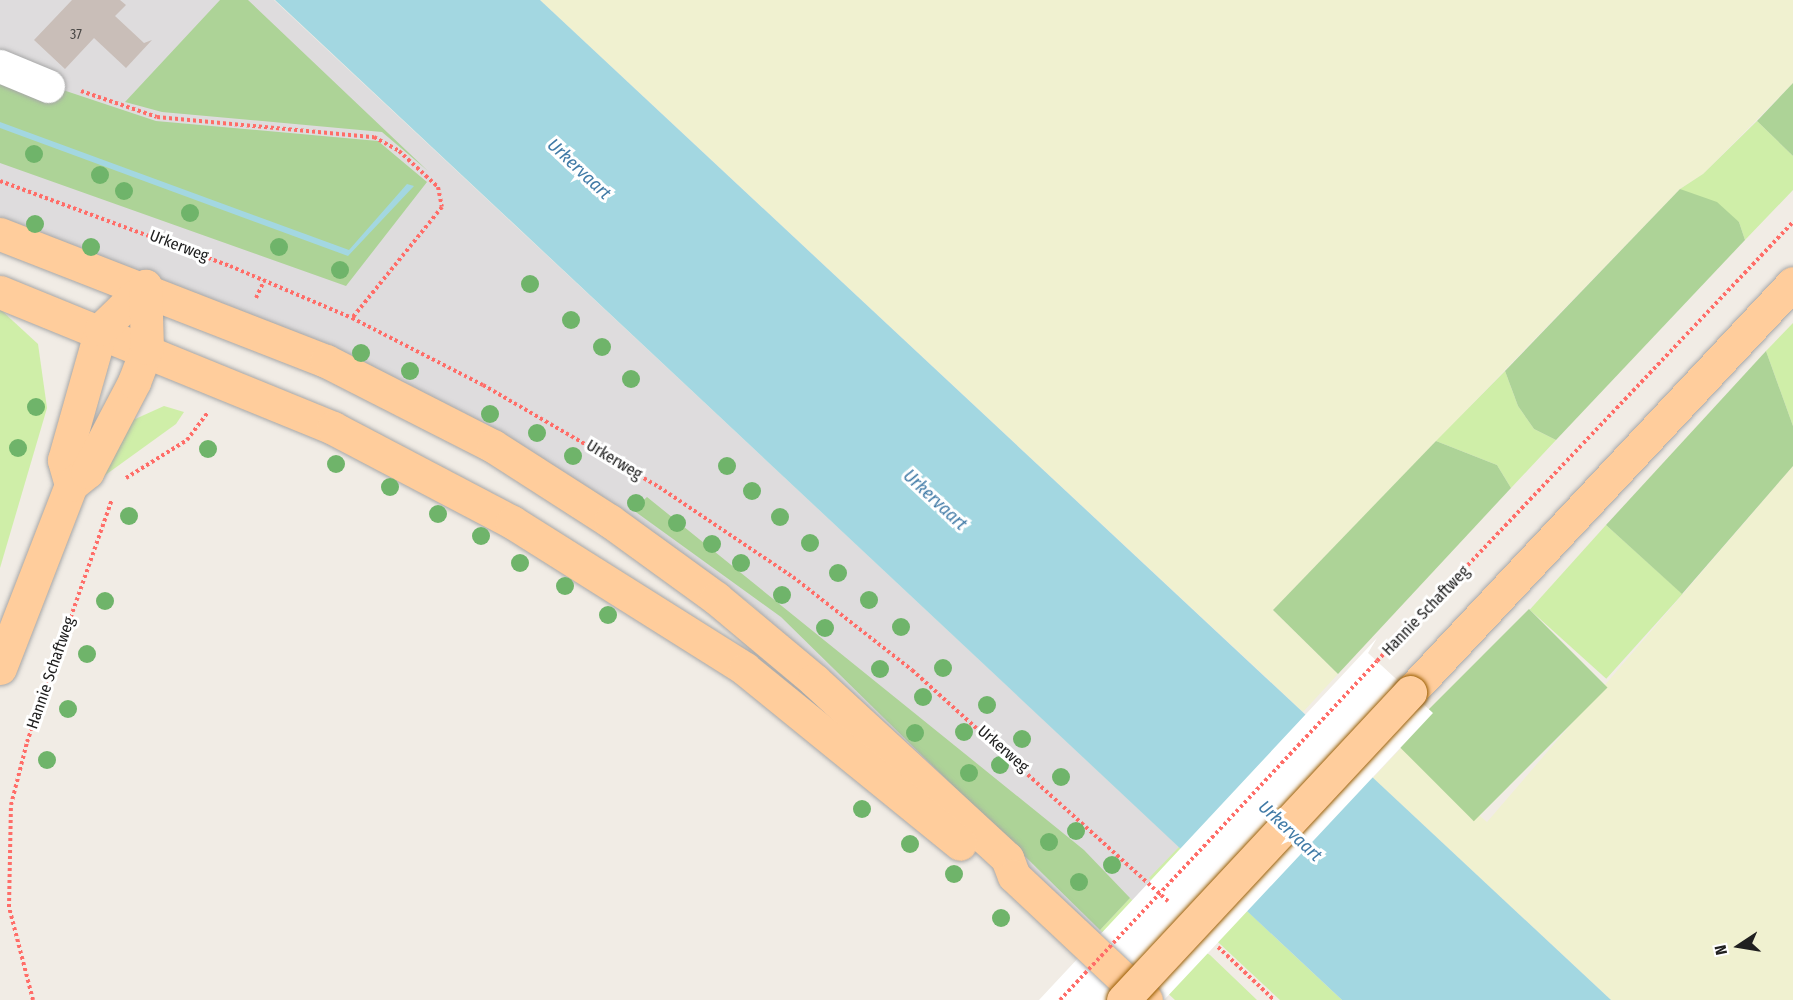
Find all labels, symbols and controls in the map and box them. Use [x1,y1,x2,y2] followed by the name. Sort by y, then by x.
[70,27,82,43] house number: 37
[543,134,615,204] water label: Urkervaart
[147,226,211,266] street label: Urkerweg
[583,436,645,484] street label: Urkerweg
[899,465,971,535] water label: Urkervaart
[1378,562,1474,660] street label: Hannie Schaftweg
[23,614,79,732] street label: Hannie Schaftweg
[973,722,1033,776] street label: Urkerweg
[1254,796,1326,866] water label: Urkervaart
[1709,916,1769,976] north arrow
[1711,943,1731,957] text: N

